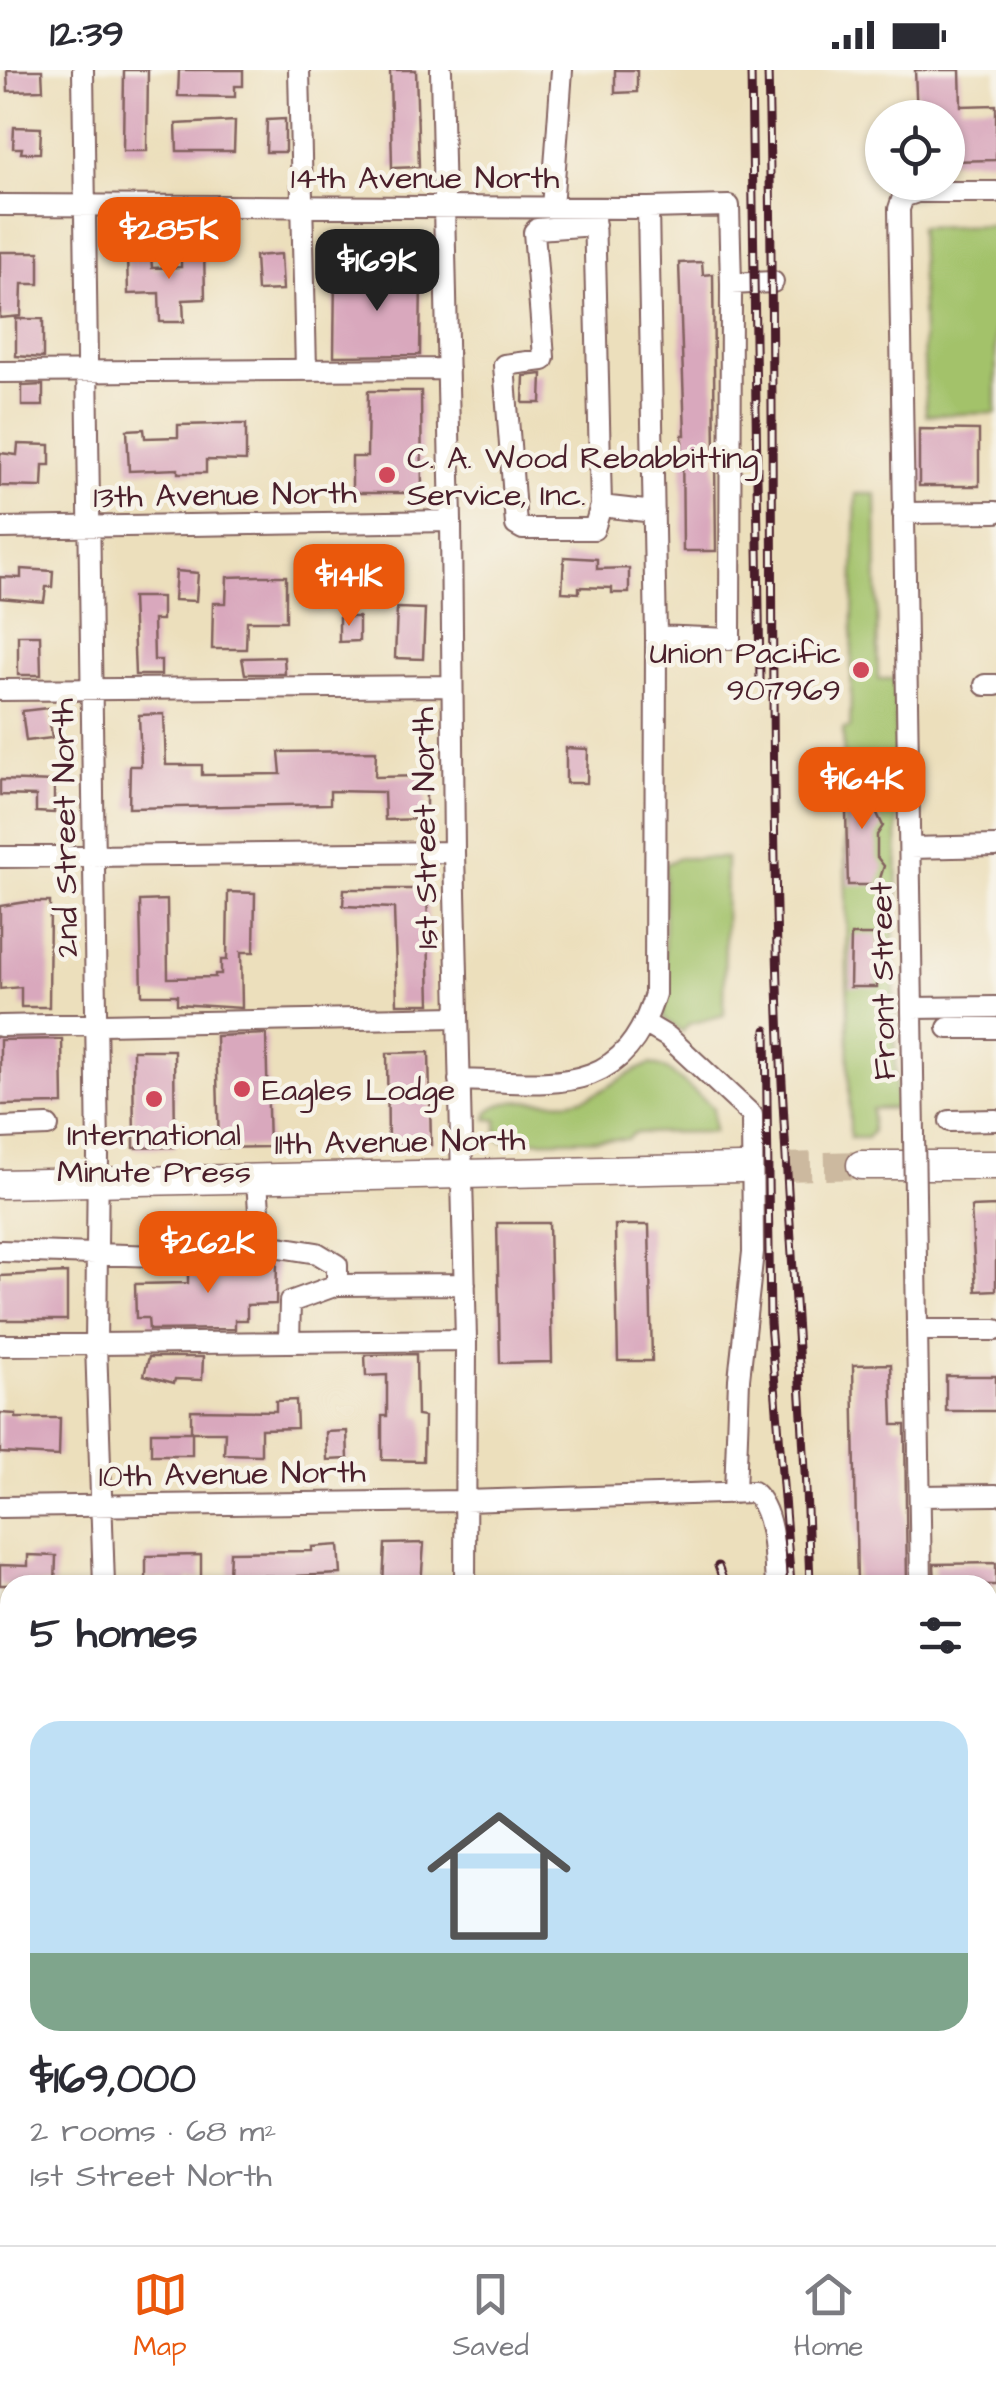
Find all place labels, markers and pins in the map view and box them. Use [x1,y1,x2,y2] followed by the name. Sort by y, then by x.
[99,197,239,282] pin: $285K
[307,229,447,314] pin: $169K
[407,436,758,518] place label: C. A. Wood Rebabbitting Service, Inc.
[376,464,398,486] marker: C. A. Wood Rebabbitting Service, Inc.
[279,544,419,629] pin: $141K
[650,631,841,713] place label: Union Pacific 907969
[850,659,872,681] marker: Union Pacific 907969
[792,747,932,832] pin: $164K
[262,1068,455,1113] place label: Eagles Lodge
[231,1078,253,1100] marker: Eagles Lodge
[143,1088,165,1110] marker: International Minute Press
[57,1113,251,1195] place label: International Minute Press
[138,1211,278,1296] pin: $262K

